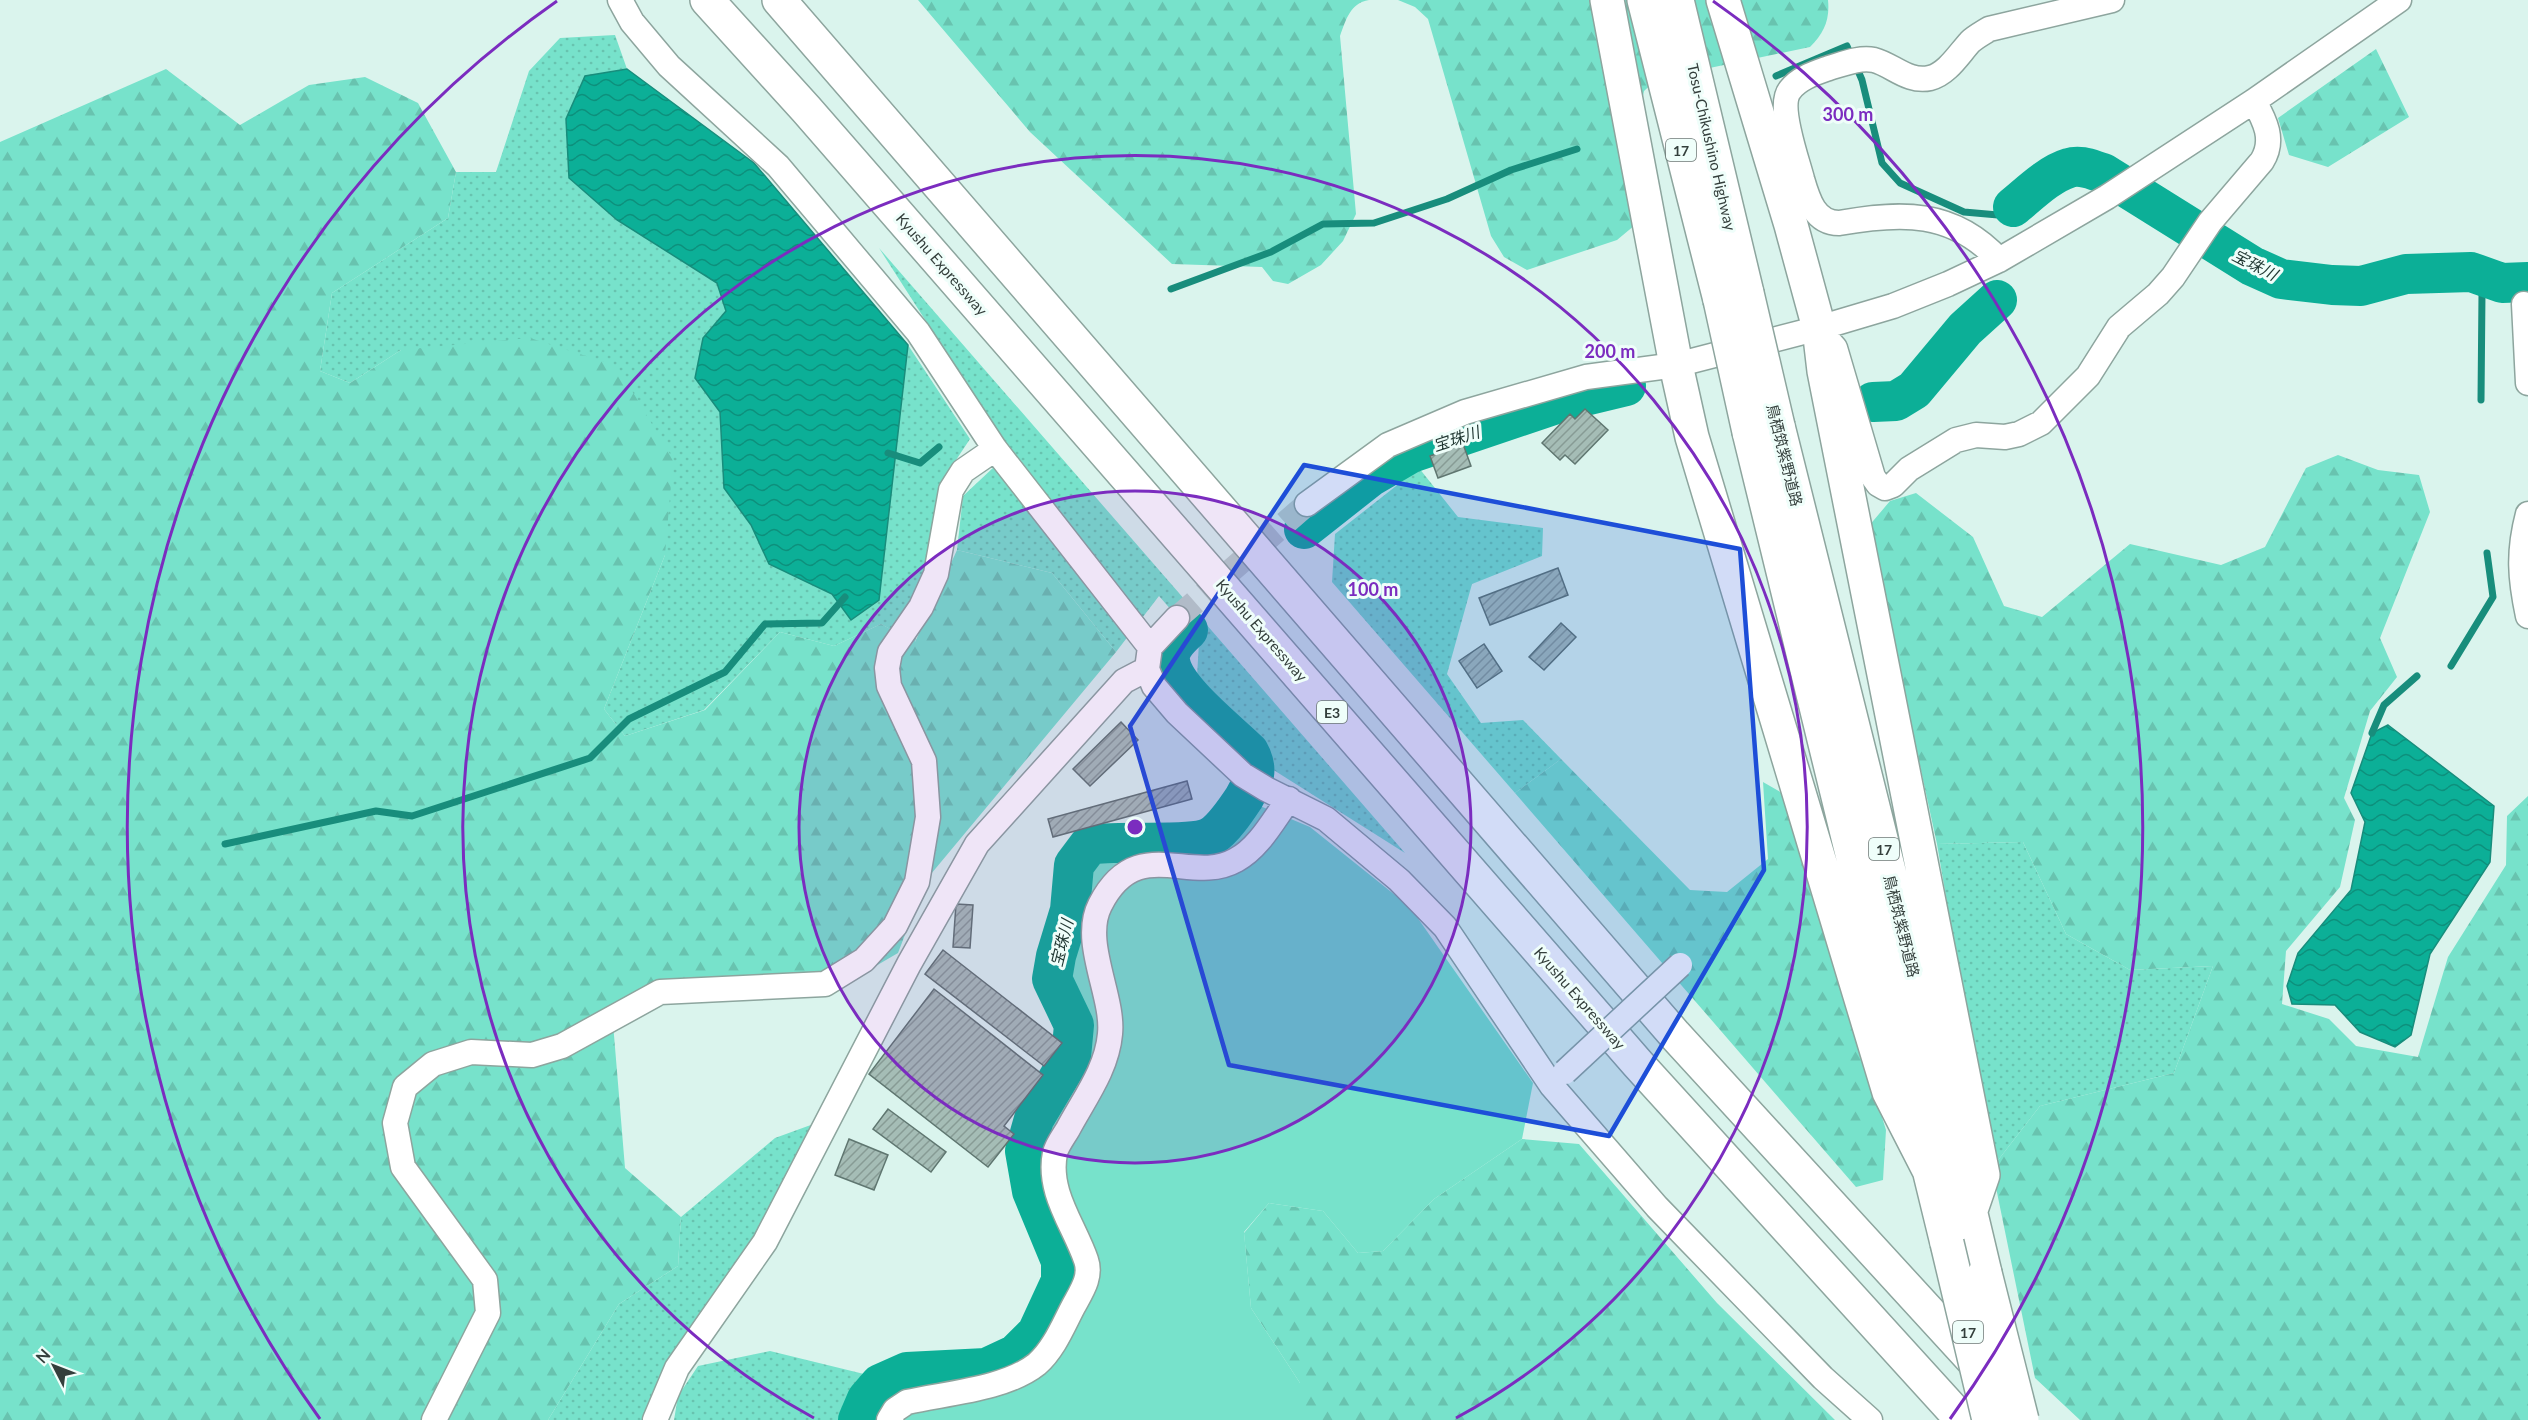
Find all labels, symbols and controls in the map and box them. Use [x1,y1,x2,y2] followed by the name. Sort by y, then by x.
[1684,62,1740,233] street label: Tosu-Chikushino Highway
[1823,103,1873,125] text: 300 m
[1666,139,1696,161] road number: 17
[893,209,991,319] street label: Kyushu Expressway
[2229,245,2282,284] water label: 宝珠川
[1585,340,1635,362] text: 200 m
[1764,402,1806,508] street label: 鳥栖筑紫野道路
[1430,421,1484,454] water label: 宝珠川
[1213,575,1311,685] street label: Kyushu Expressway
[1348,578,1398,600] text: 100 m
[1317,701,1347,723] road number: E3
[1125,817,1145,837] centre of rings
[1869,838,1899,860] road number: 17
[1881,873,1923,979] street label: 鳥栖筑紫野道路
[1046,915,1077,969] water label: 宝珠川
[1531,943,1629,1053] street label: Kyushu Expressway
[1953,1321,1983,1343] road number: 17
[24,1336,84,1396] north arrow
[31,1345,54,1367] text: N

